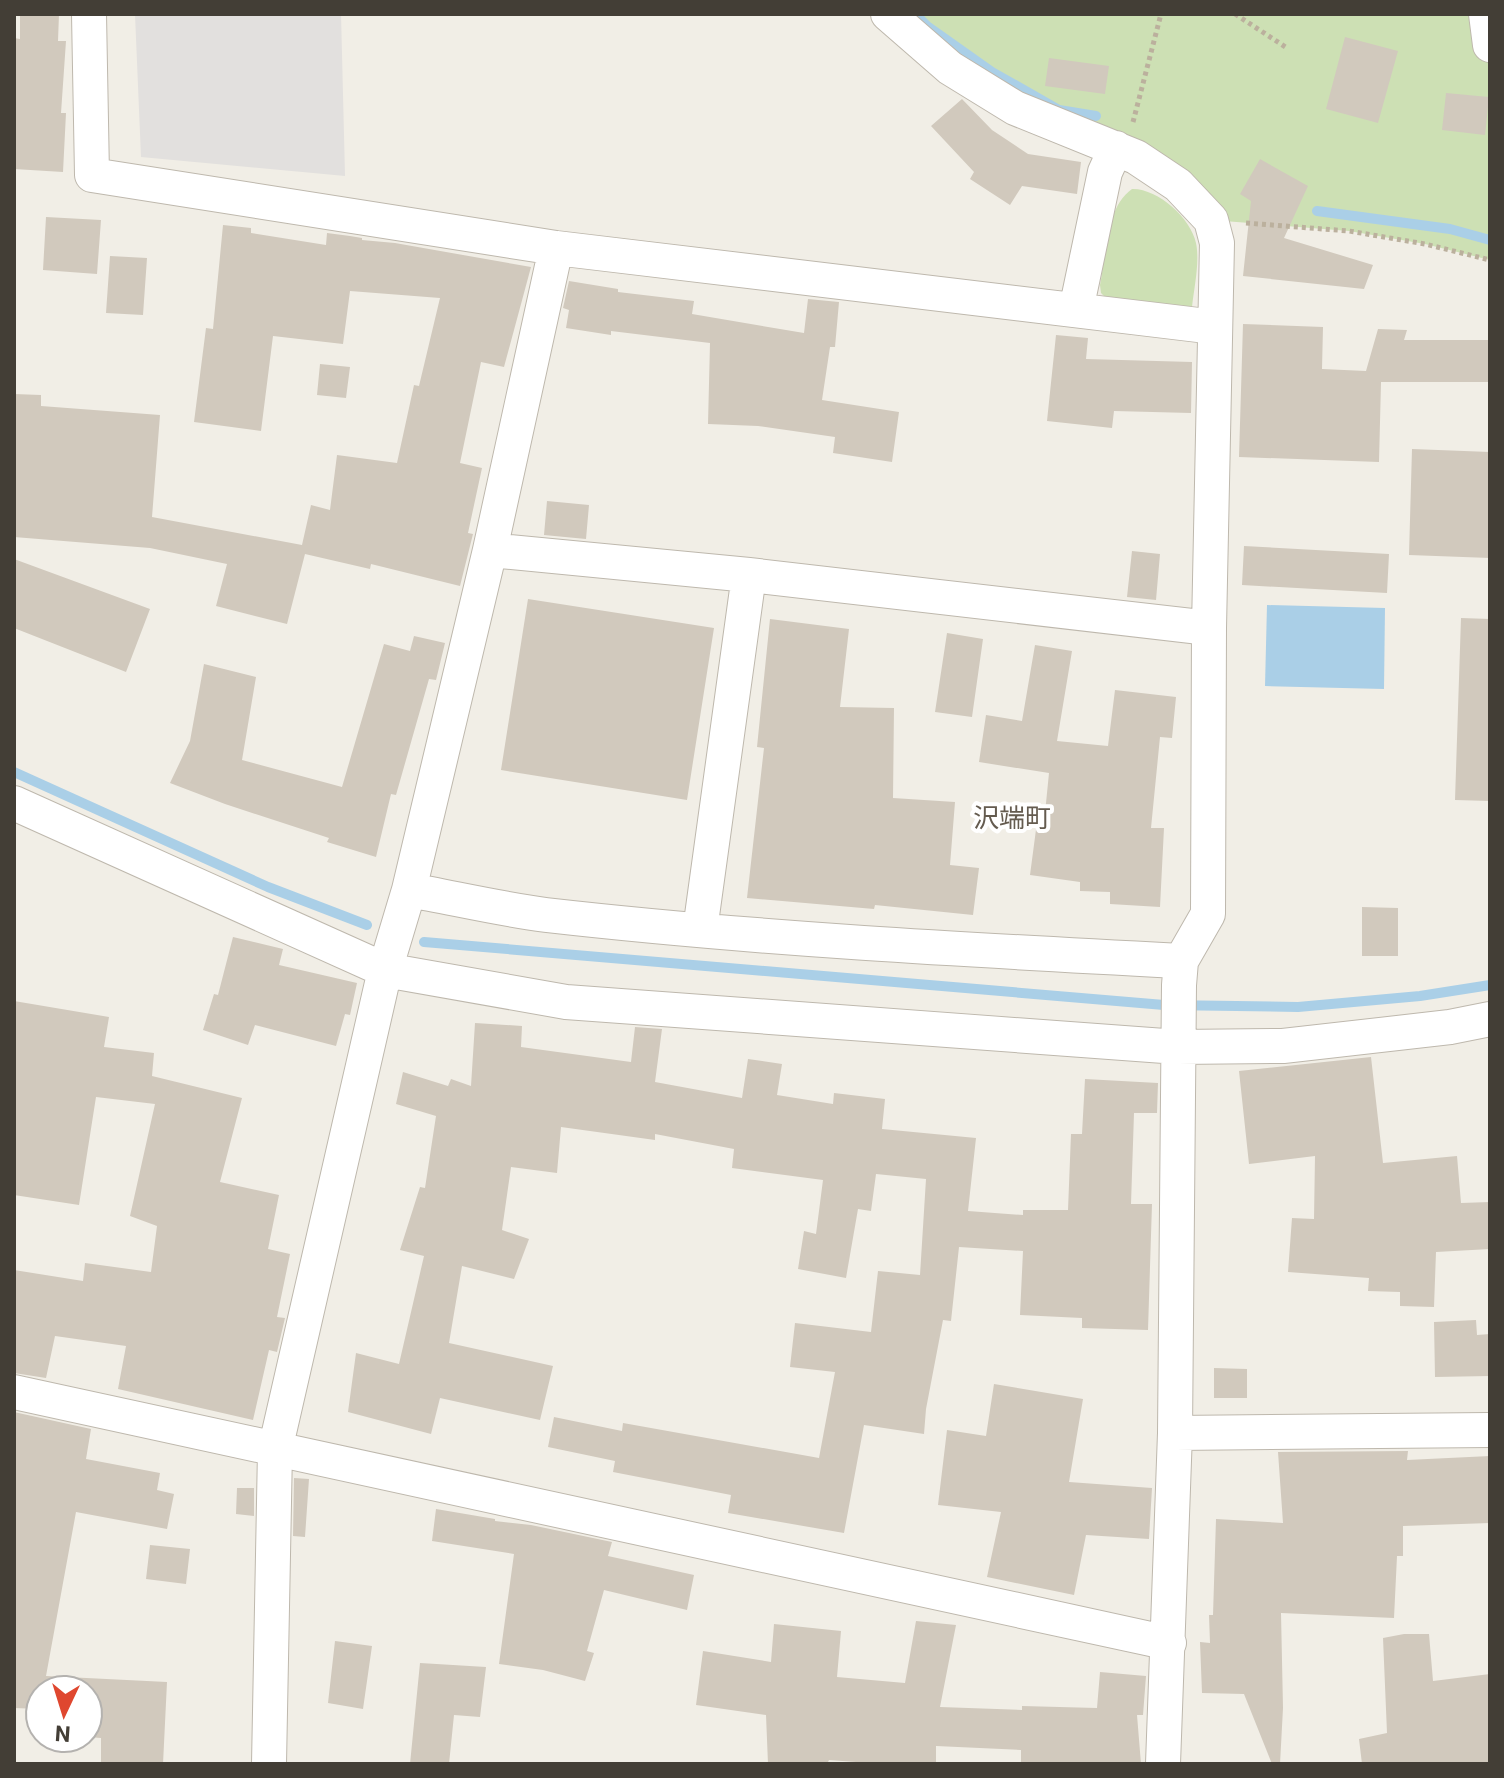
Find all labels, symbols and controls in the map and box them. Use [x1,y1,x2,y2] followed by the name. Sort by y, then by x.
[973,803,1051,833] district label: 沢端町
[24,1674,104,1754] north arrow
[54,1720,71,1746] text: N

